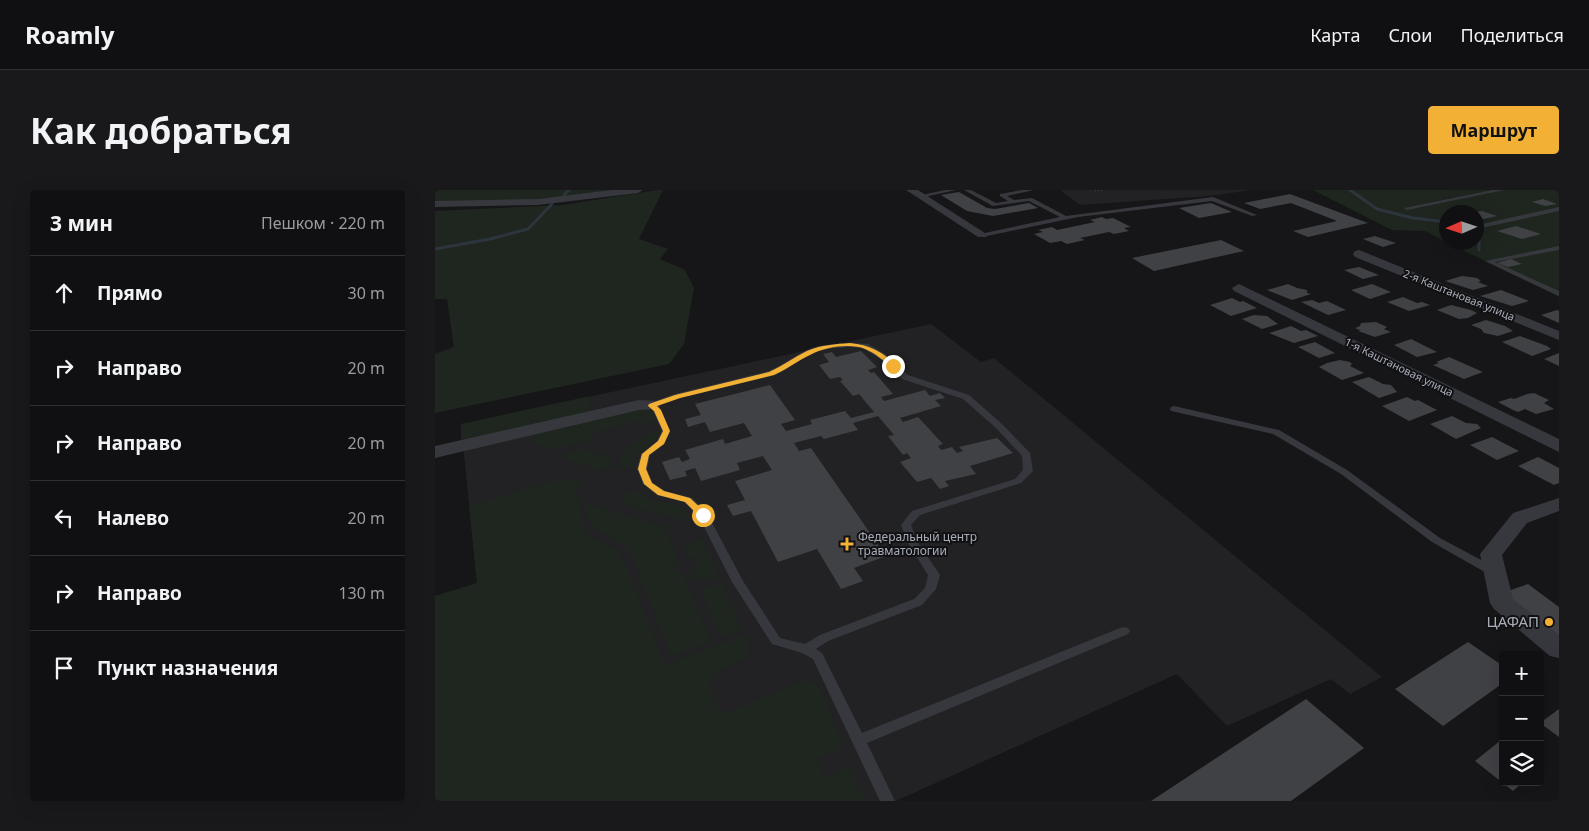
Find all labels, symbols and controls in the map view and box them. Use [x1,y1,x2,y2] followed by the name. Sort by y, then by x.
[25,18,114,51] text: Roamly
[1310,23,1360,47] text: Карта
[1388,23,1432,47] text: Слои
[1460,23,1564,47] text: Поделиться
[1428,106,1559,154] button: Маршрут
[30,107,292,154] text: Как добраться
[1439,205,1484,250] north arrow
[50,209,113,237] text: 3 мин
[261,212,385,234] text: Пешком · 220 m
[1401,265,1517,324] street label: 2-я Каштановая улица
[50,279,78,307] icon: ahead
[97,280,163,306] text: Прямо
[348,282,385,304] text: 30 m
[1342,334,1456,399] street label: 1-я Каштановая улица
[50,354,78,382] icon: right
[97,355,182,381] text: Направо
[882,355,905,378] route end
[348,357,385,379] text: 20 m
[50,429,78,457] icon: right
[97,430,182,456] text: Направо
[348,432,385,454] text: 20 m
[50,504,78,532] icon: left
[692,504,715,527] route start
[97,505,169,531] text: Налево
[348,507,385,529] text: 20 m
[858,528,977,559] place label: Федеральный центр травматологии
[840,537,854,551] marker: Федеральный центр травматологии
[50,579,78,607] icon: right
[97,580,182,606] text: Направо
[338,582,385,604] text: 130 m
[1487,611,1539,631] place label: ЦАФАП
[1543,616,1555,628] marker: ЦАФАП
[1499,651,1544,786] map controls
[1499,651,1544,696] button: +
[50,654,78,682] icon: arrive
[97,655,278,681] text: Пункт назначения
[1499,696,1544,741] button: −
[1499,741,1544,786] button: layers

